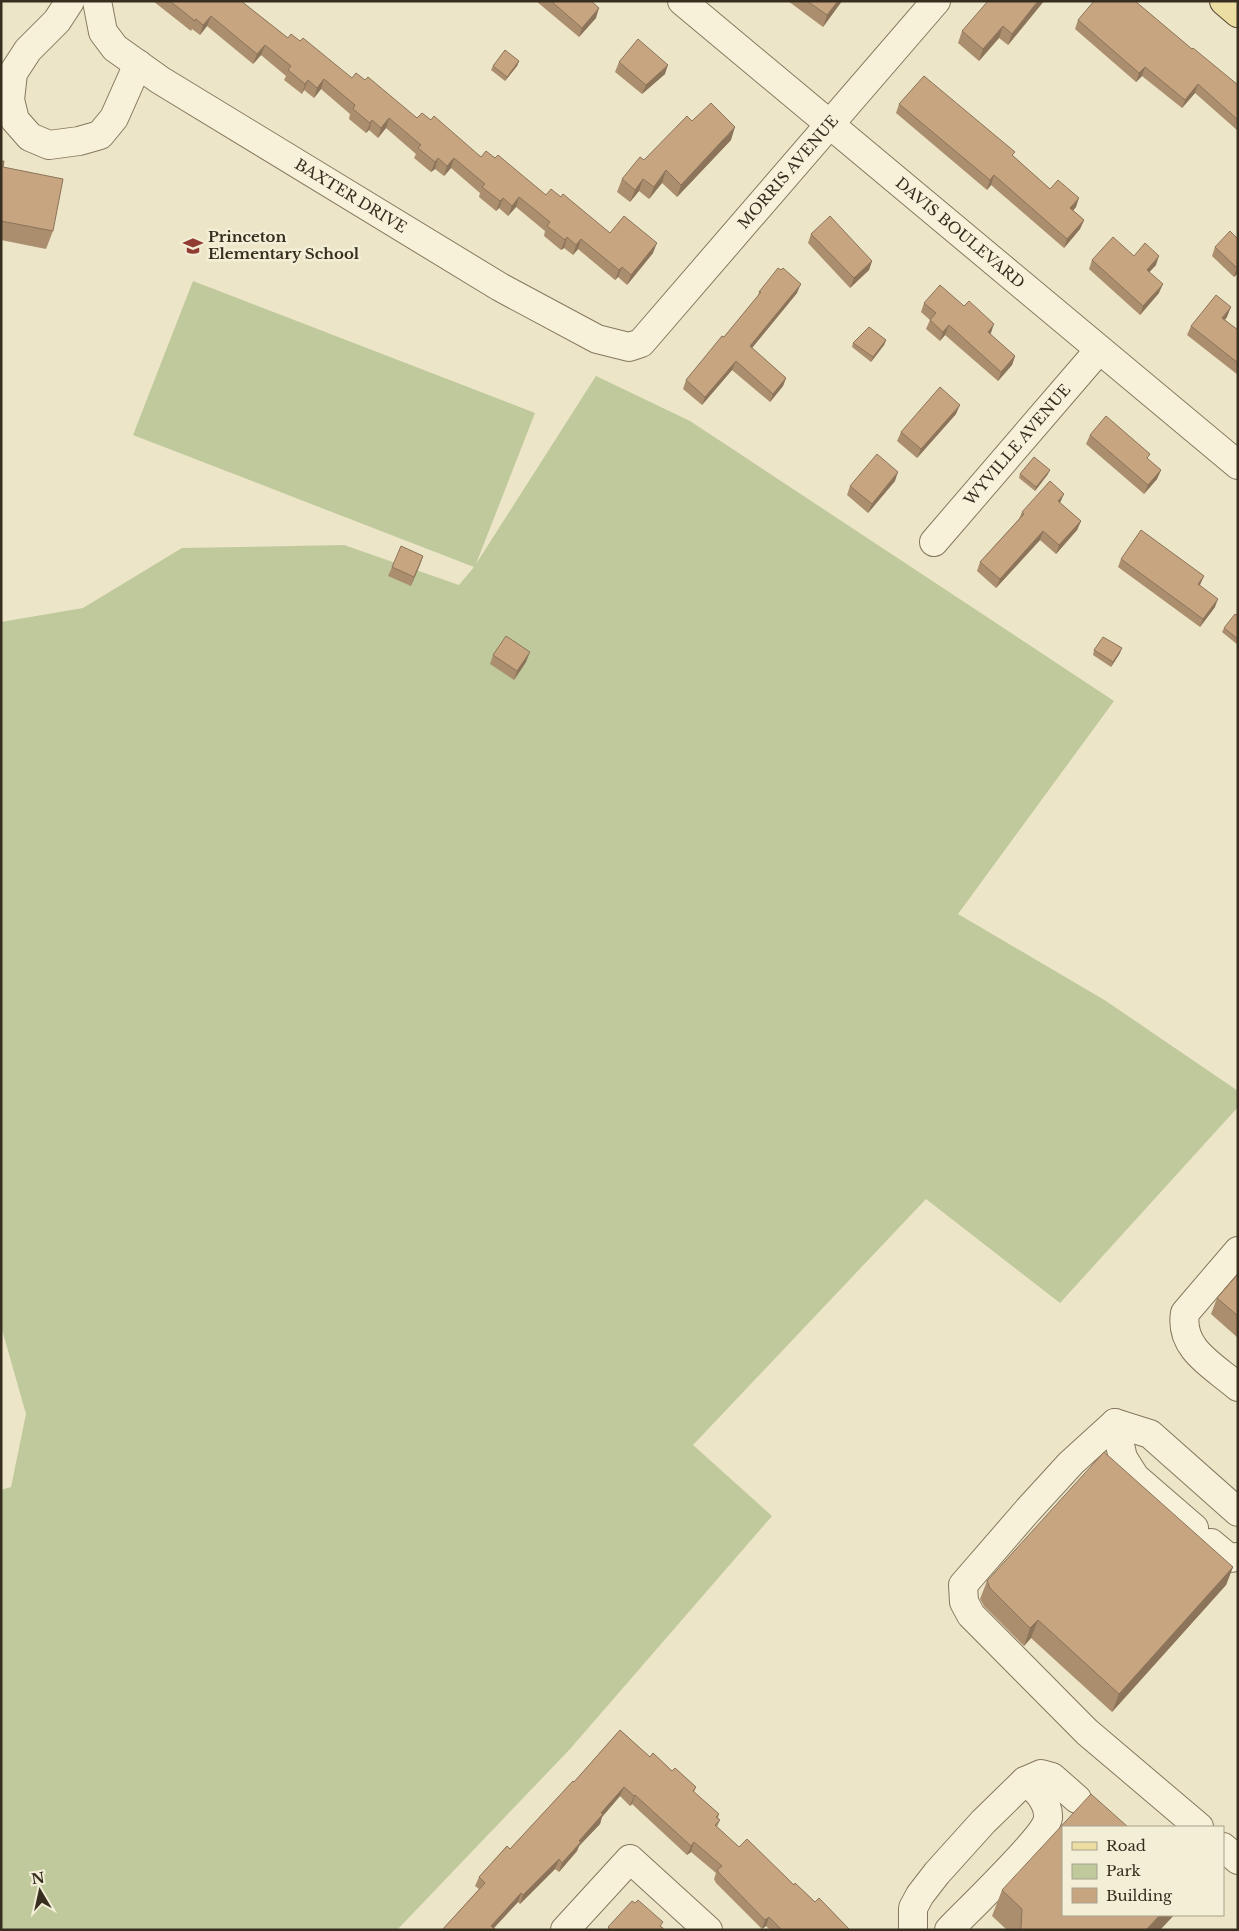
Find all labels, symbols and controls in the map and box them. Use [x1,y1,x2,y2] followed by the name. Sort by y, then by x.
[734,111,842,233] street label: MORRIS AVENUE
[291,154,410,237] street label: BAXTER DRIVE
[892,173,1029,292] street label: DAVIS BOULEVARD
[208,227,360,263] place label: Princeton Elementary School
[182,235,204,257] school or university icon: Princeton Elementary School
[959,380,1074,510] street label: WYVILLE AVENUE
[1062,1826,1224,1916] legend
[1106,1836,1146,1855] text: Road
[1106,1861,1142,1880] text: Park
[15,1866,65,1916] north arrow
[30,1868,46,1888] text: N
[1106,1886,1173,1905] text: Building

